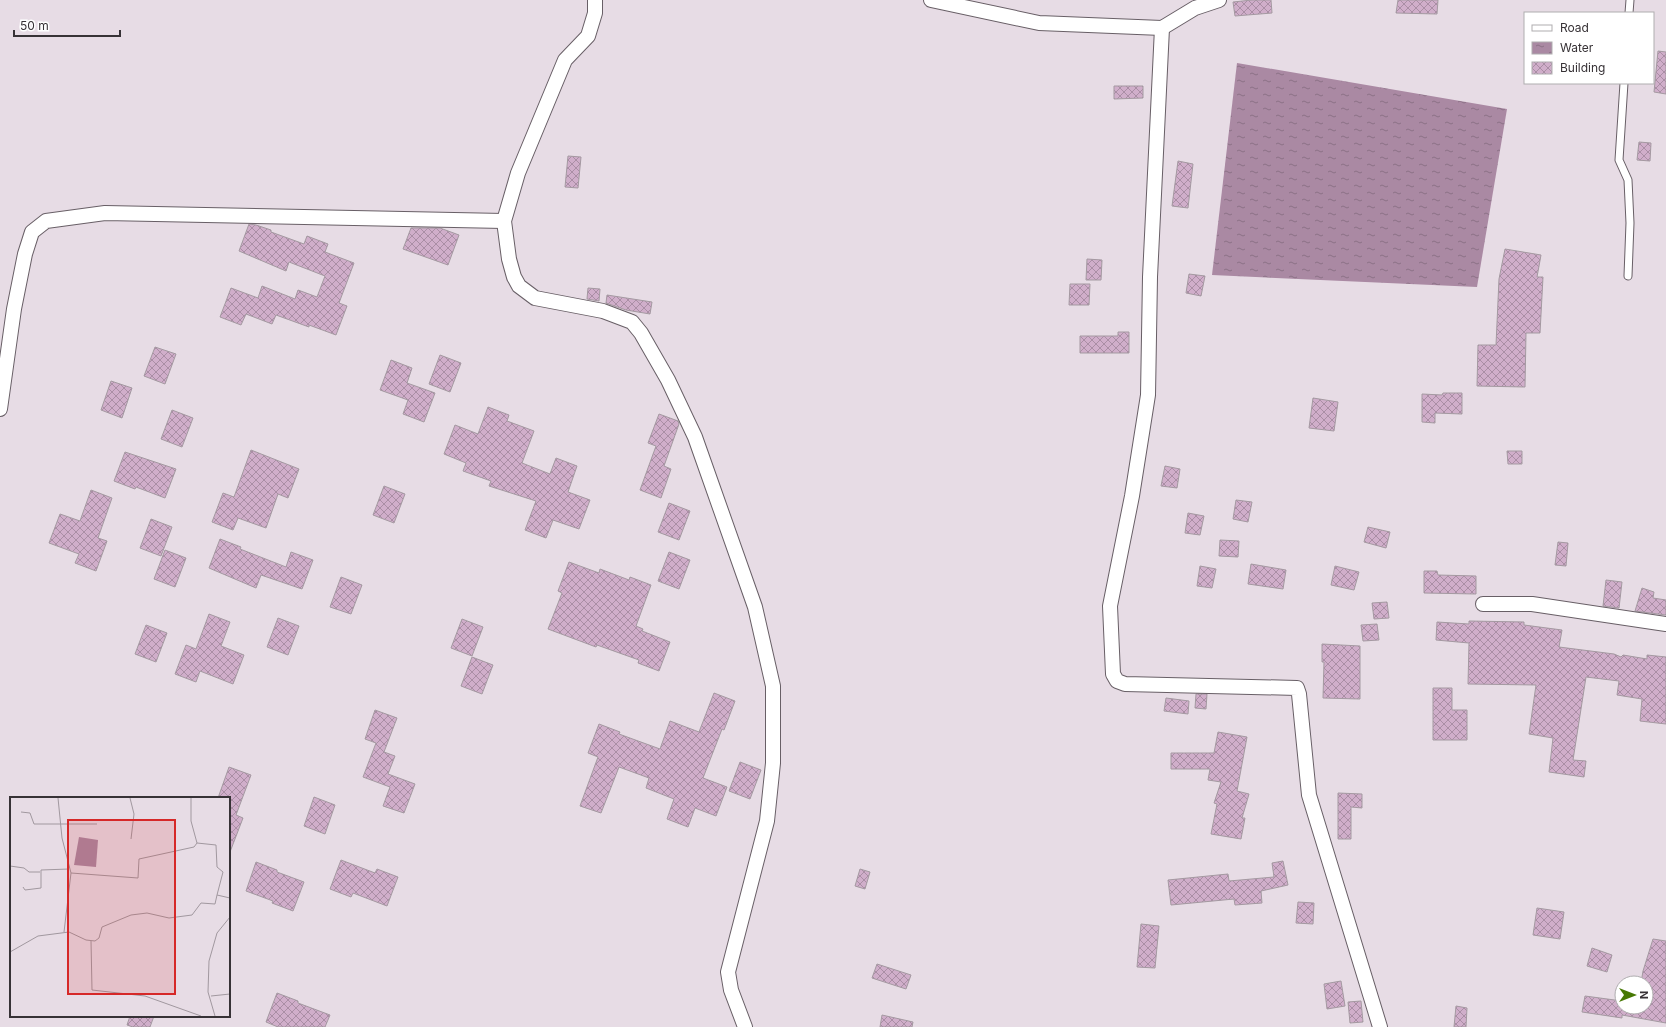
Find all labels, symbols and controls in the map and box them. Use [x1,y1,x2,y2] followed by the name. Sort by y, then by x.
[14,12,120,38] scale bar
[1524,12,1654,84] legend
[20,18,49,33] text: 50 m
[1560,20,1589,35] text: Road
[1560,40,1594,55] text: Water
[1560,60,1605,75] text: Building
[10,797,230,1017] inset map
[1614,975,1654,1015] north arrow
[1637,991,1651,999] text: N

